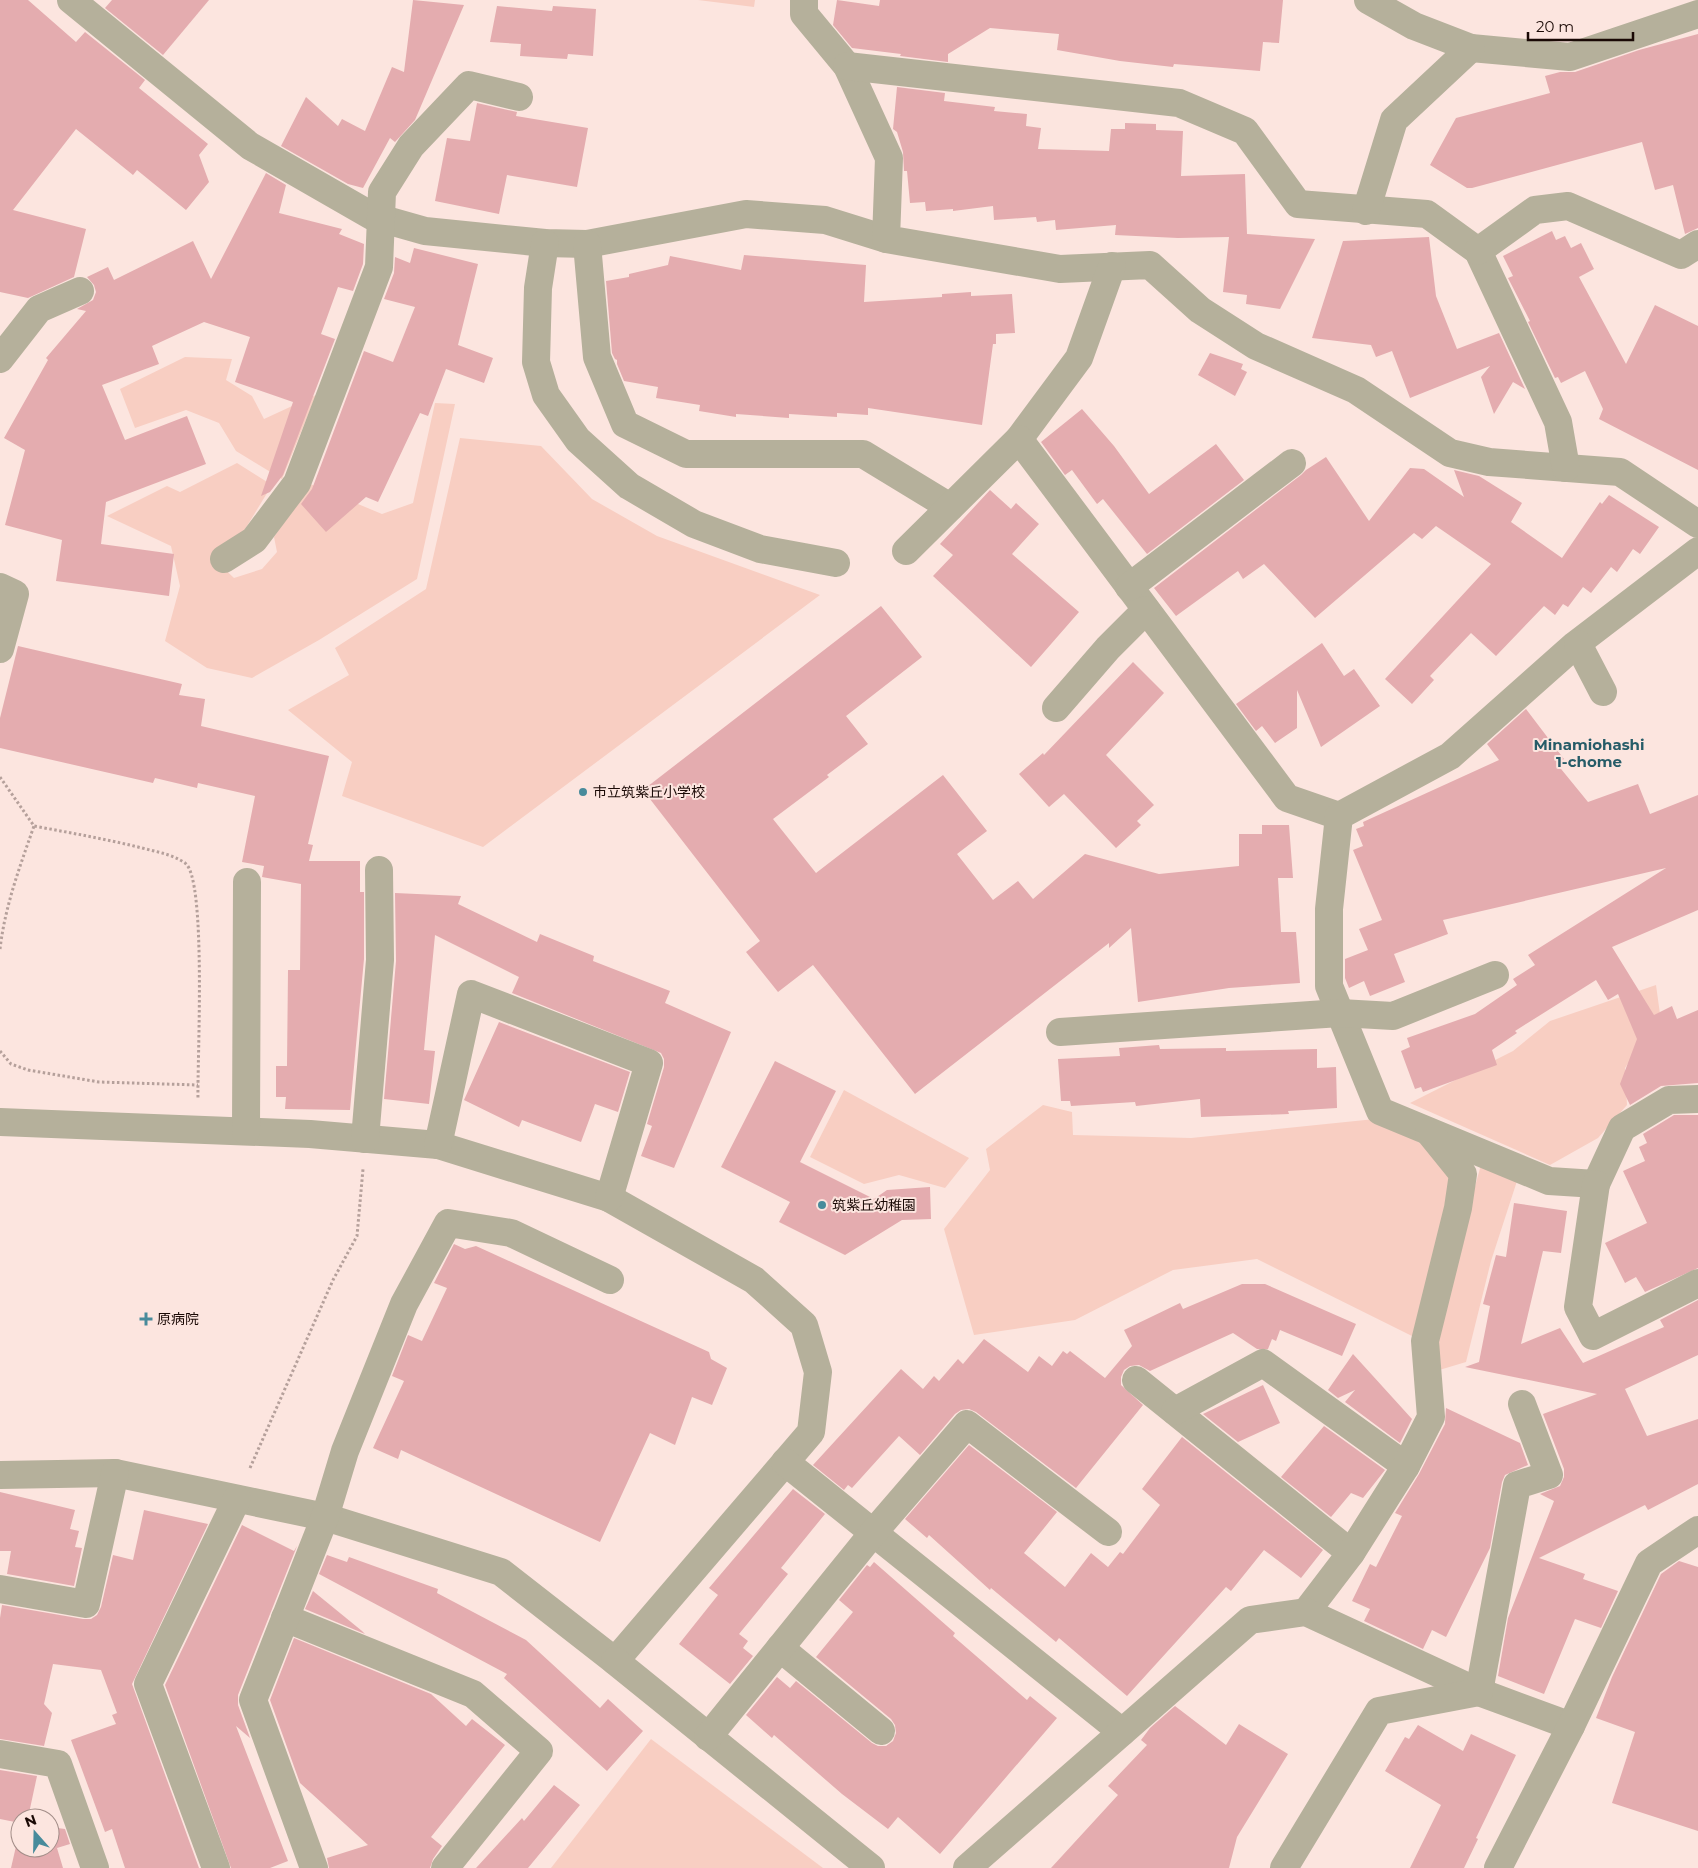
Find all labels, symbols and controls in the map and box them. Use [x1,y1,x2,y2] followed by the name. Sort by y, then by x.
[1528,10,1633,42] scale bar
[1536,17,1574,36] text: 20 m
[1533,735,1645,771] district label: Minamiohashi 1-chome
[593,783,705,801] place label: 市立筑紫丘小学校
[577,786,589,798] marker: 市立筑紫丘小学校
[832,1196,916,1214] place label: 筑紫丘幼稚園
[816,1199,828,1211] marker: 筑紫丘幼稚園
[157,1310,199,1328] place label: 原病院
[139,1312,153,1326] marker: 原病院
[10,1808,60,1858] north arrow
[22,1810,39,1831] text: N

